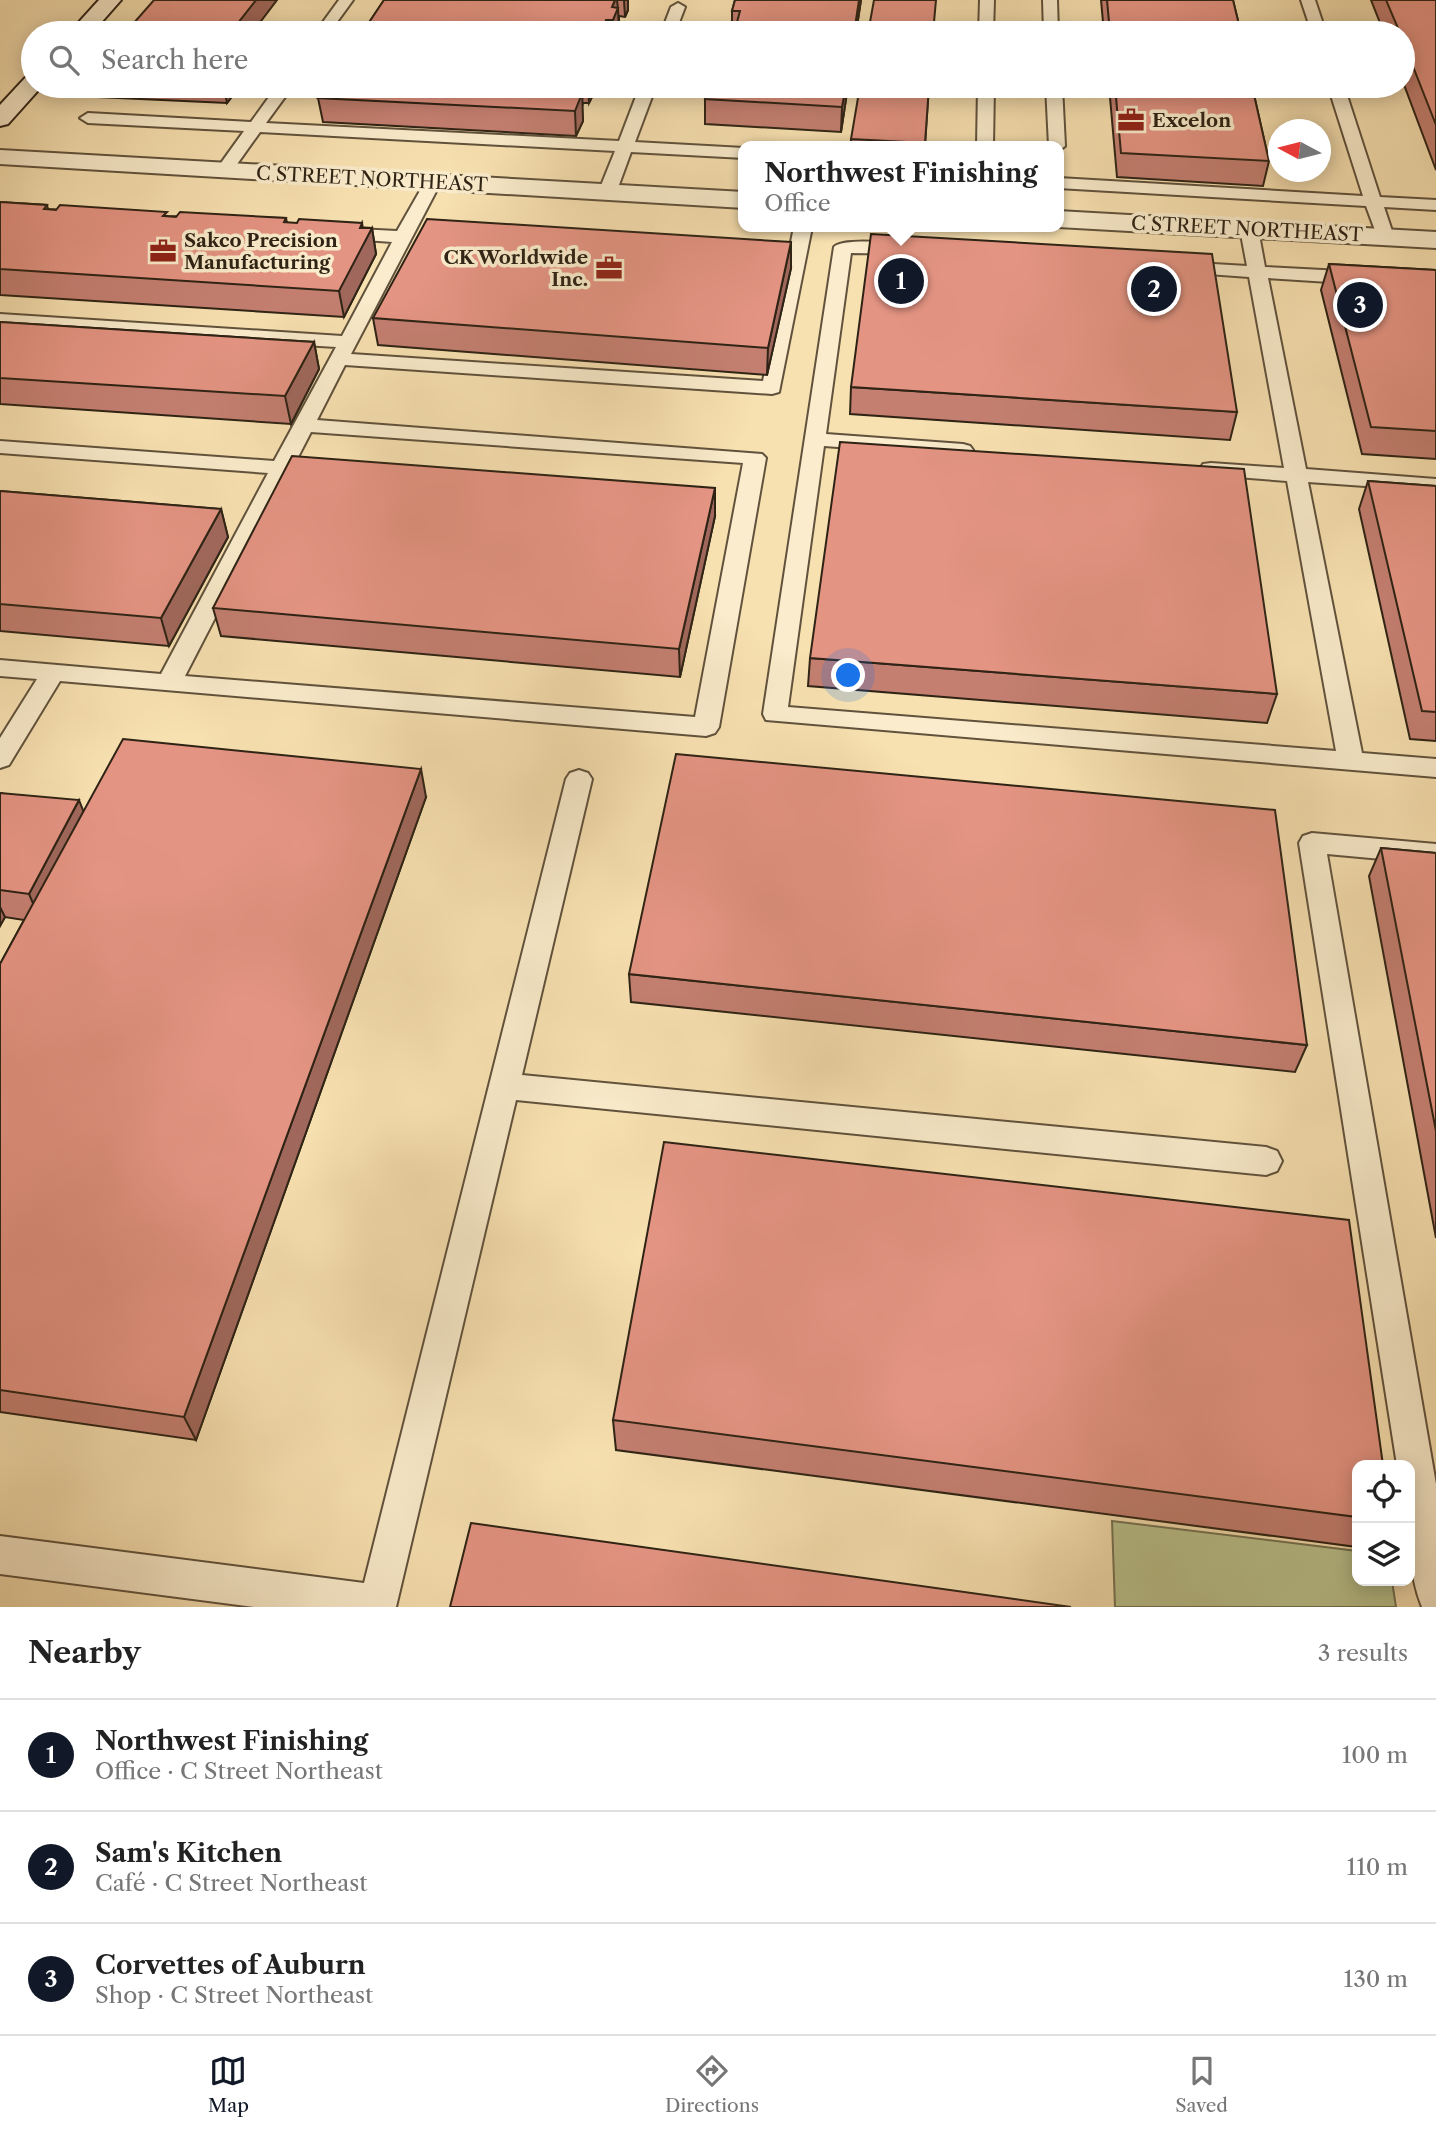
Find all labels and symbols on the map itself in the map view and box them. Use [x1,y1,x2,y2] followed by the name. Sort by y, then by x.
[1116,105,1146,135] office icon: Excelon
[1152,109,1231,132] place label: Excelon
[1268,119,1331,182] north arrow
[255,161,489,197] street label: C STREET NORTHEAST
[1130,211,1364,247] street label: C STREET NORTHEAST
[184,229,338,274] place label: Sakco Precision Manufacturing
[148,236,178,266] office icon: Sakco Precision Manufacturing
[444,246,588,291] place label: CK Worldwide Inc.
[594,253,624,283] office icon: CK Worldwide Inc.
[878,255,924,307] pin: 1
[1131,263,1177,315] pin: 2
[1337,279,1383,331] pin: 3
[831,658,865,692] your location

